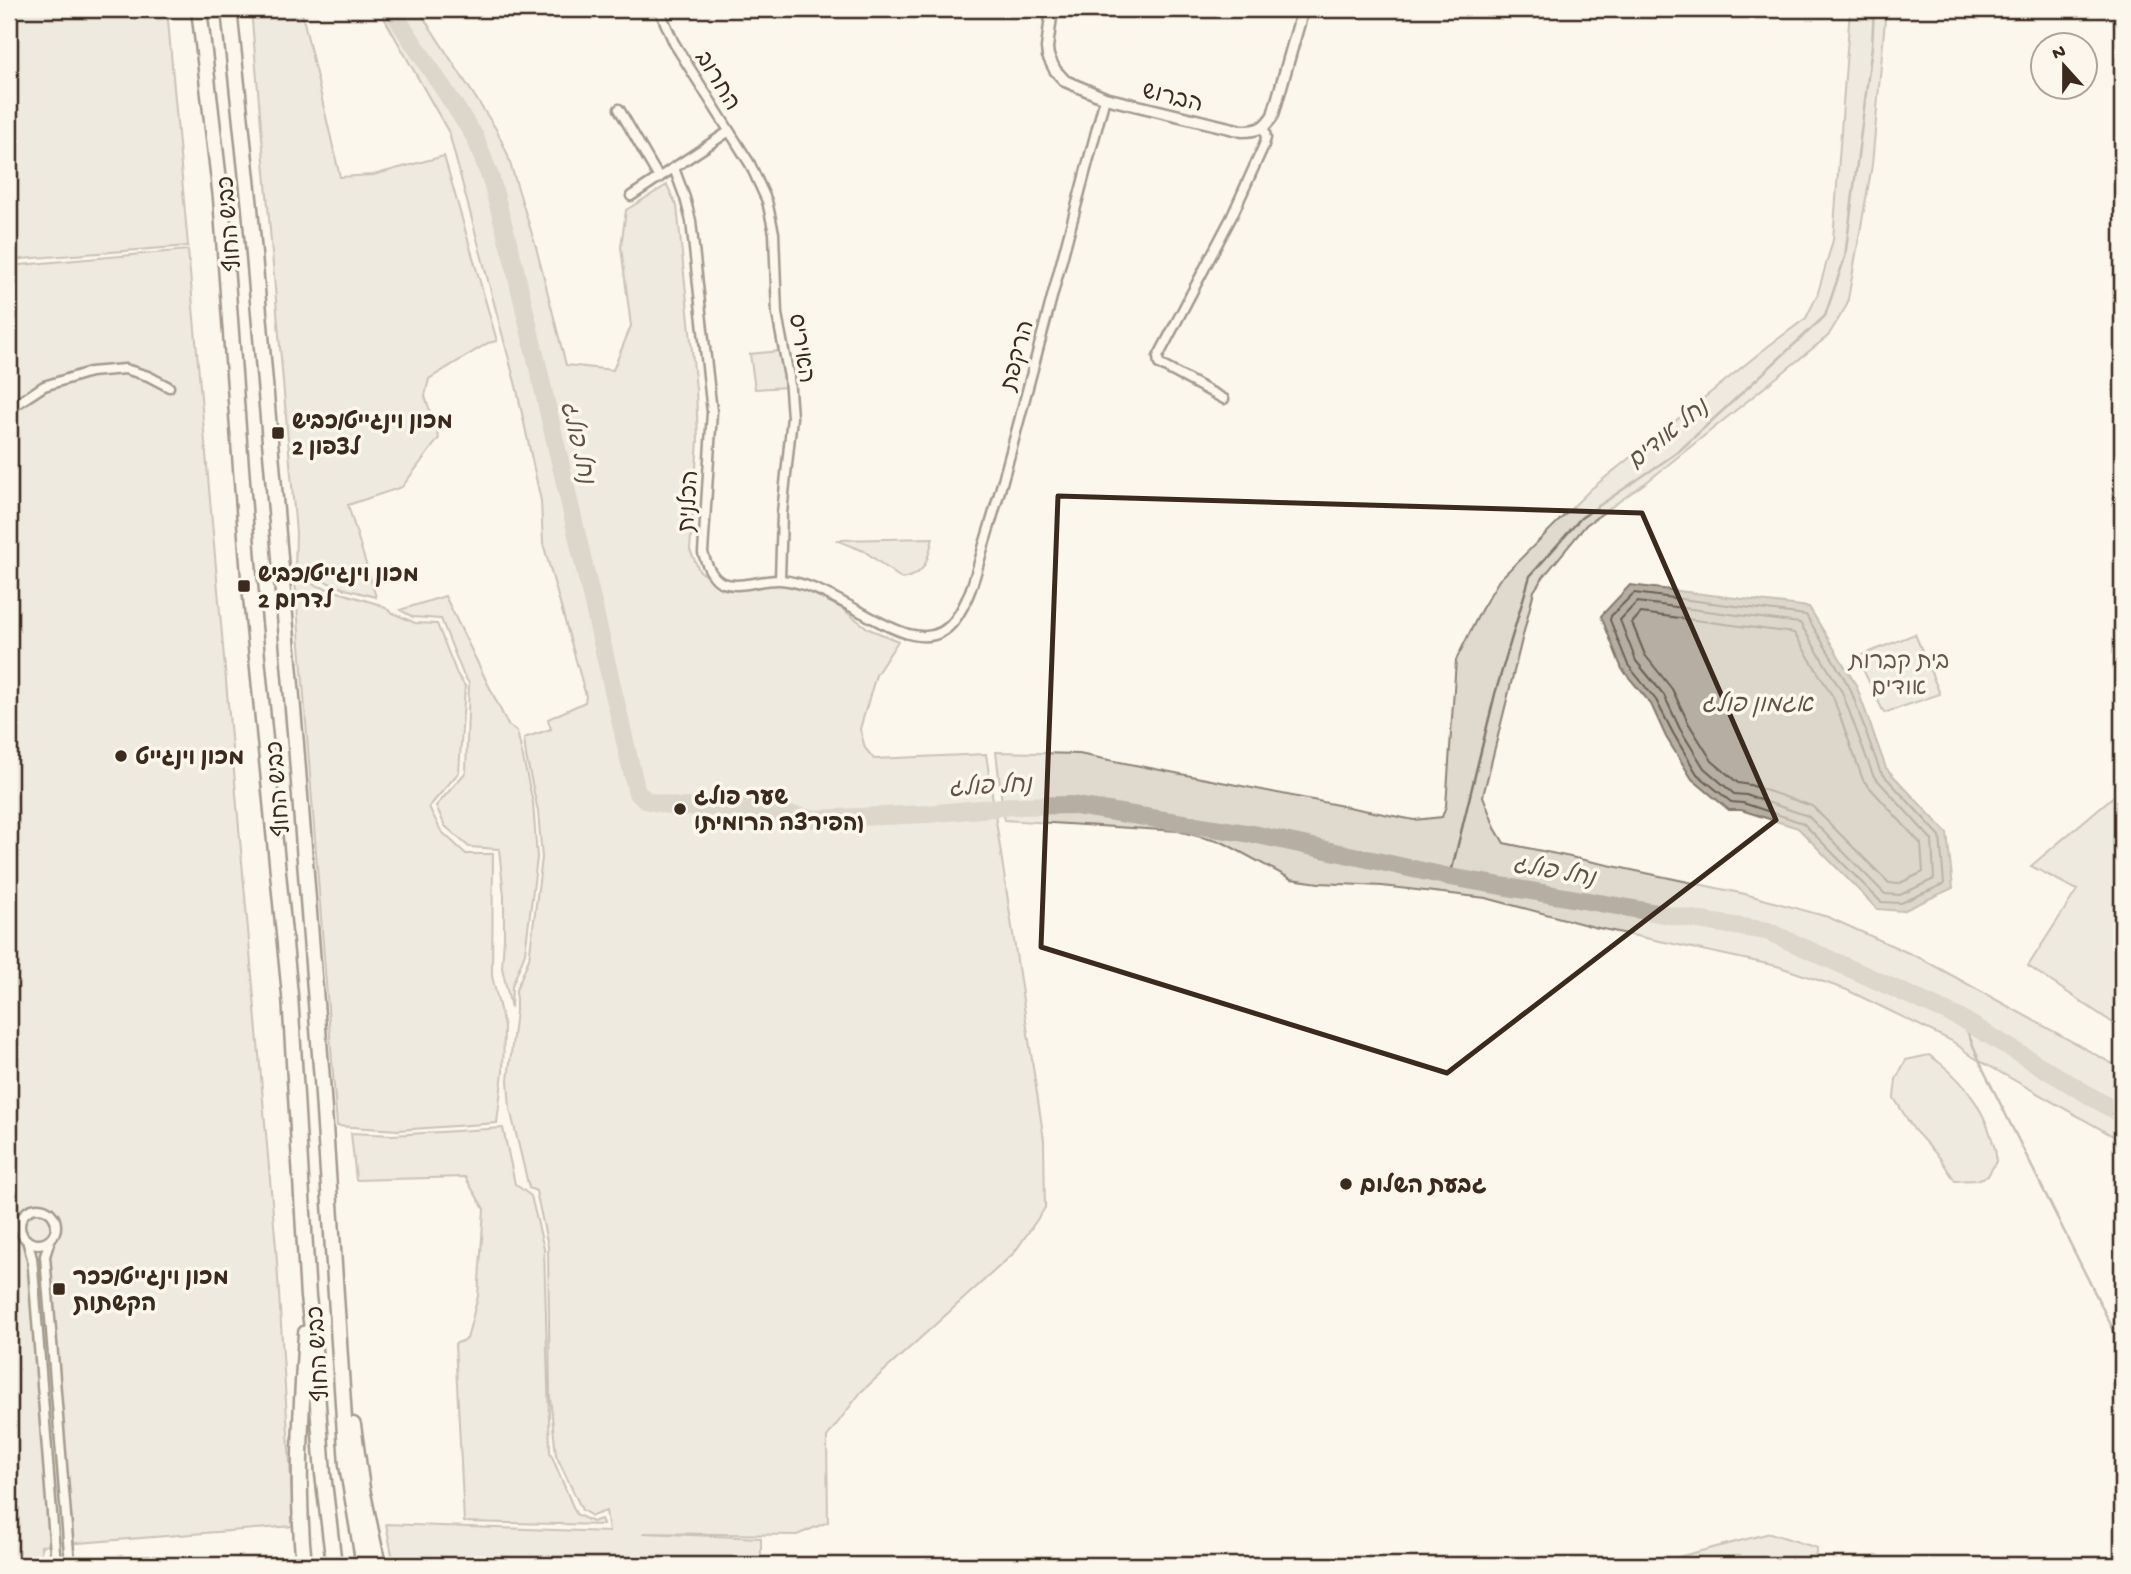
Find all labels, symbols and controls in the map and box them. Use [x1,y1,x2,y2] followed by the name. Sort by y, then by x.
[2030,32,2100,102] north arrow
[2049,40,2069,66] text: N
[688,47,744,117] street label: החרוב
[1139,79,1205,120] street label: הברוש
[213,175,249,273] street label: כביש החוף
[781,312,818,385] street label: האיריס
[997,318,1042,395] street label: הרקפת
[1622,392,1717,477] water label: נחל אודים
[552,399,601,489] water label: נחל פולג
[292,410,452,463] place label: מכון וינגייט/כביש 2 לצפון
[270,425,286,441] marker: מכון וינגייט/כביש 2 לצפון
[674,469,706,533] street label: הכלנית
[258,563,418,616] place label: מכון וינגייט/כביש 2 לדרום
[236,578,252,594] marker: מכון וינגייט/כביש 2 לדרום
[1847,650,1949,703] park label: בית קברות אודים
[1701,691,1814,721] water label: אגמון פולג
[262,740,298,838] street label: כביש החוף
[135,746,244,773] place label: מכון וינגייט
[113,748,129,764] marker: מכון וינגייט
[948,771,1035,805] water label: נחל פולג
[694,784,864,839] place label: שער פולג (הפירצה הרומית)
[672,801,688,817] marker: שער פולג (הפירצה הרומית)
[1510,851,1599,895] water label: נחל פולג
[1360,1172,1487,1201] place label: גבעת השלום
[1338,1176,1354,1192] marker: גבעת השלום
[73,1266,229,1319] place label: מכון וינגייט/ככר הקשתות
[51,1281,67,1297] marker: מכון וינגייט/ככר הקשתות
[303,1305,337,1403] street label: כביש החוף

